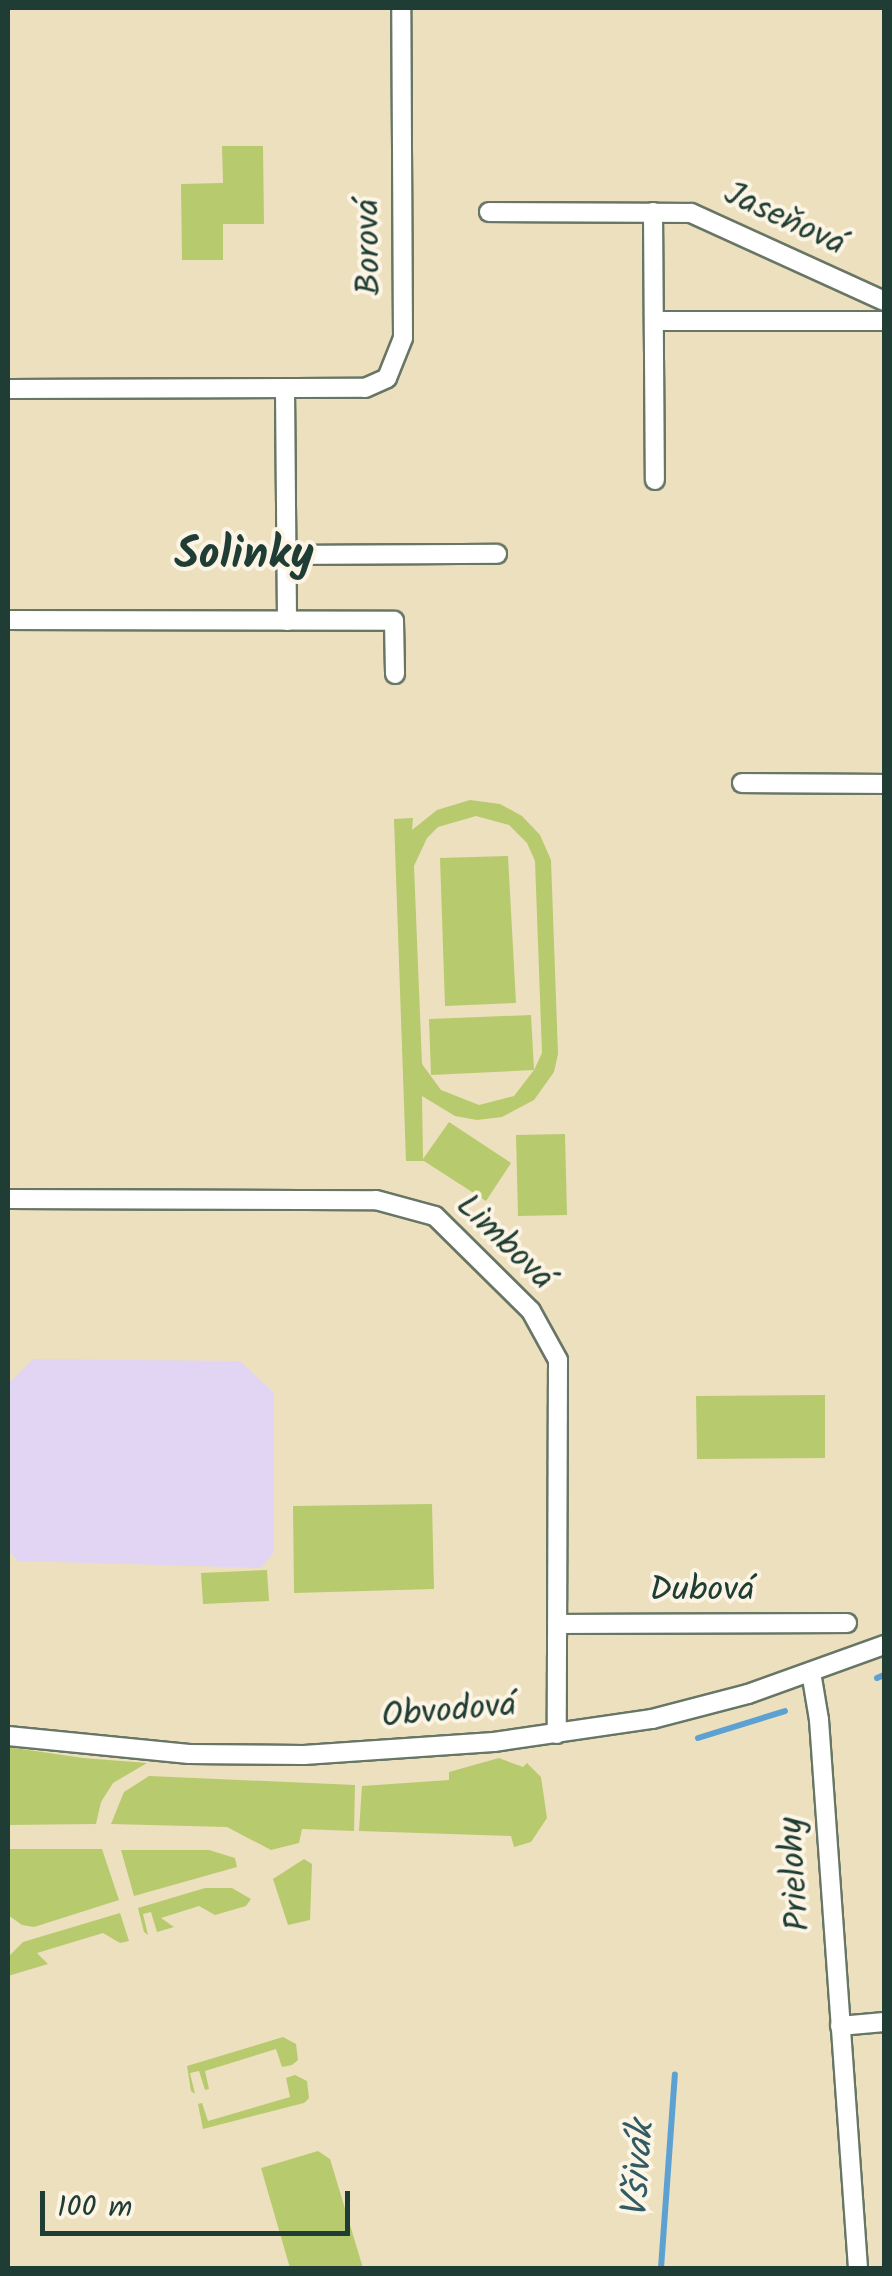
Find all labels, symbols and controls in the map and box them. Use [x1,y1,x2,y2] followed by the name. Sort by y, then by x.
[717,174,851,266] street label: Jaseňová
[348,198,392,296] street label: Borová
[174,530,314,584] district label: Solinky
[446,1186,562,1300] street label: Limbová
[650,1570,754,1612] street label: Dubová
[380,1685,518,1739] street label: Obvodová
[771,1816,821,1932] street label: Prielohy
[614,2120,666,2220] water label: Všivák
[45,2171,355,2233] scale bar
[57,2184,132,2232] text: 100 m

